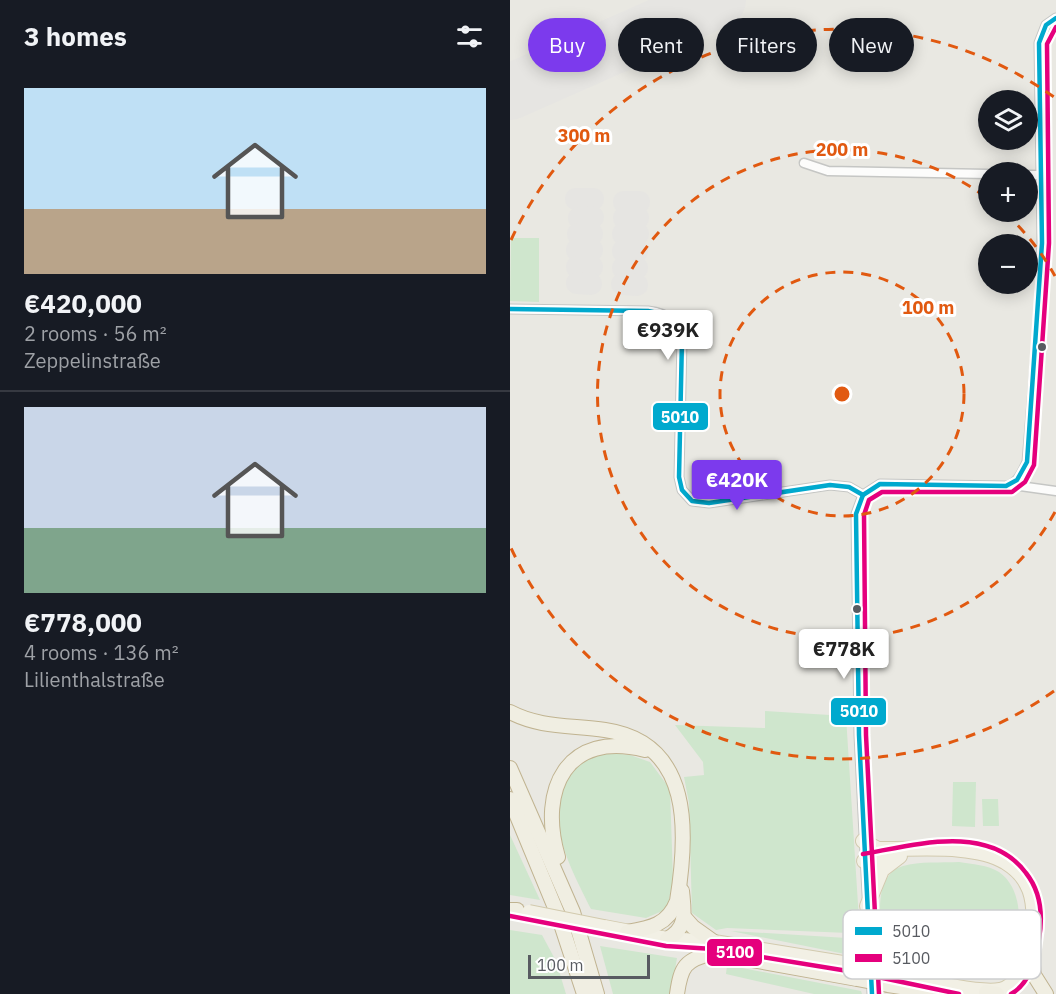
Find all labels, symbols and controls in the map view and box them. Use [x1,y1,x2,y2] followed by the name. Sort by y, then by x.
[528,18,606,72] chip: Buy
[618,18,704,72] chip: Rent
[716,18,817,72] chip: Filters
[829,18,914,72] chip: New
[24,19,127,53] text: 3 homes
[453,20,486,53] icon: filters
[978,90,1038,294] map controls
[978,90,1038,150] button: layers
[558,124,610,147] text: 300 m
[201,127,309,235] icon: home
[816,138,868,161] text: 200 m
[978,162,1038,222] button: +
[978,234,1038,294] button: −
[24,286,142,320] text: €420,000
[902,296,954,319] text: 100 m
[626,310,710,361] pin: €939K
[637,316,699,343] text: €939K
[24,320,167,347] text: 2 rooms · 56 m²
[1036,341,1048,353] unlabelled marker
[24,347,161,374] text: Zeppelinstraße
[832,384,852,404] centre of rings
[652,402,709,431] line badge: 5010
[661,407,700,427] text: 5010
[201,446,309,554] icon: home
[695,460,779,511] pin: €420K
[706,466,768,493] text: €420K
[851,603,863,615] unlabelled marker
[24,605,142,639] text: €778,000
[802,629,886,680] pin: €778K
[813,635,875,662] text: €778K
[24,639,179,666] text: 4 rooms · 136 m²
[24,666,165,693] text: Lilienthalstraße
[830,697,887,726] line badge: 5010
[840,701,879,721] text: 5010
[843,910,1041,979] legend
[892,921,930,941] text: 5010
[706,938,763,967] line badge: 5100
[716,942,755,962] text: 5100
[892,948,930,968] text: 5100
[528,952,650,980] scale bar
[537,955,584,975] text: 100 m

